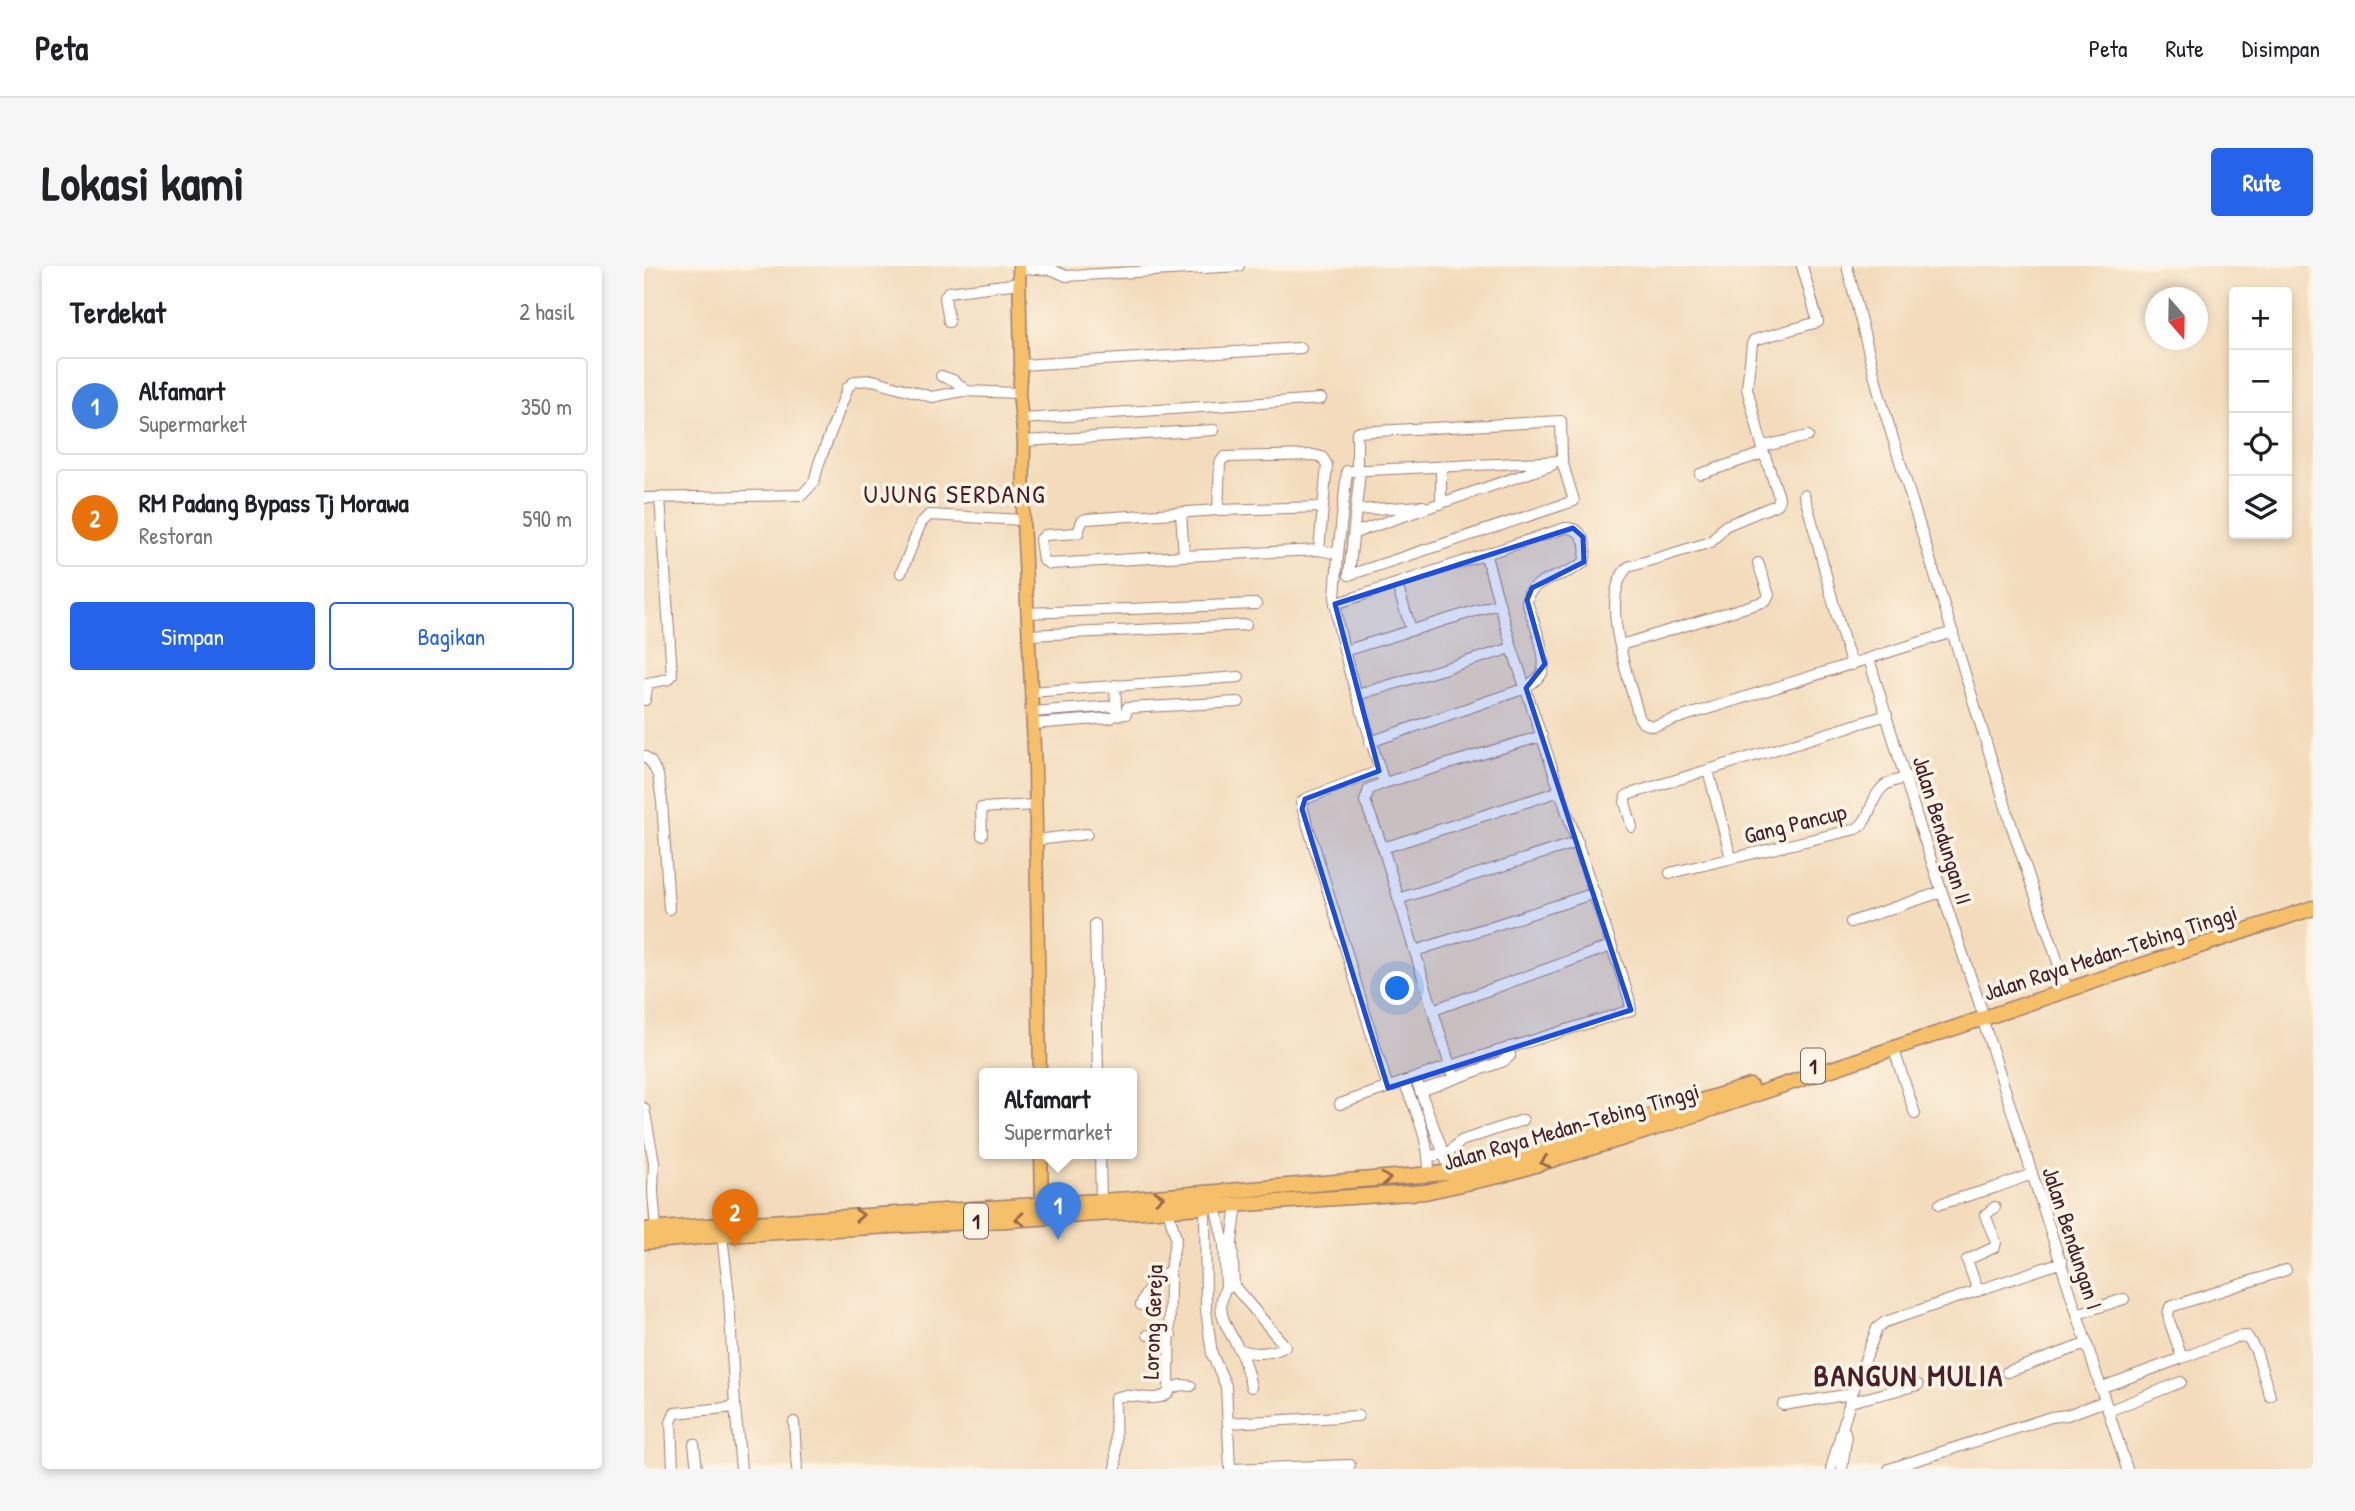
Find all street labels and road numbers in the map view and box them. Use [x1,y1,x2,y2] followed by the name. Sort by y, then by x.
[1906,752,1980,908] street label: Jalan Bendungan II
[1741,795,1850,851] street label: Gang Pancup
[1979,896,2241,1008] street label: Jalan Raya Medan-Tebing Tinggi
[1801,1048,1825,1084] road number: 1
[1439,1075,1703,1177] street label: Jalan Raya Medan-Tebing Tinggi
[2035,1163,2111,1313] street label: Jalan Bendungan I
[964,1203,988,1238] road number: 1
[1135,1264,1169,1380] street label: Lorong Gereja

